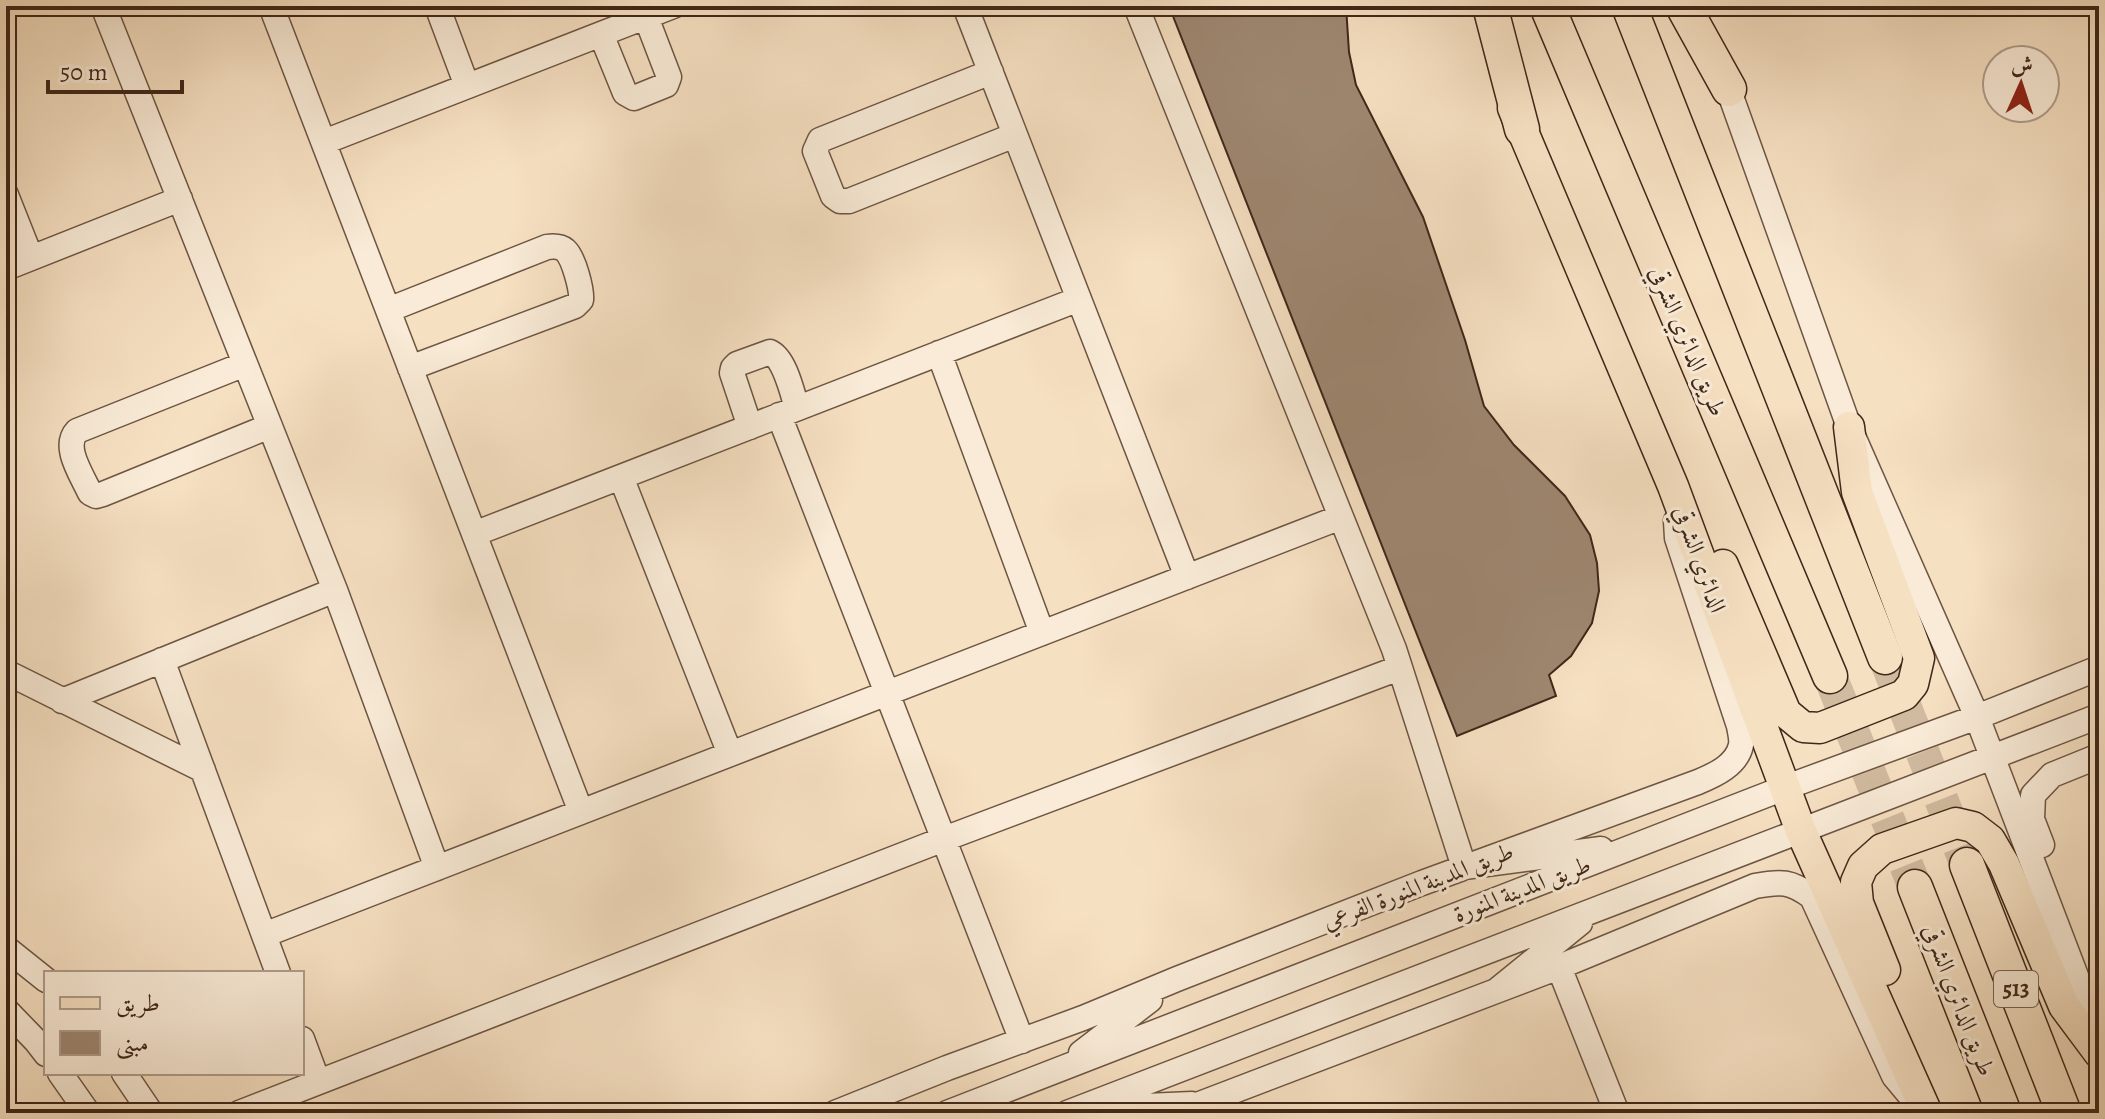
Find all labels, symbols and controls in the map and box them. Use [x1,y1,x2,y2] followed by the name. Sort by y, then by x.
[48,44,182,94] scale bar
[1981,44,2061,124] north arrow
[2010,49,2034,81] text: ش
[60,56,108,88] text: 50 m
[1639,261,1734,422] street label: طريق الدائري الشرقي
[1663,501,1734,618] street label: الدائري الشرقي
[1318,835,1519,940] street label: طريق المدينة المنورة الفرعي
[1449,848,1595,930] street label: طريق المدينة المنورة
[1913,919,2003,1082] street label: طريق الدائري الشرقي
[44,971,304,1075] legend
[1994,971,2038,1007] road number: 513
[116,987,160,1019] text: طريق
[116,1027,149,1060] text: مبنى

